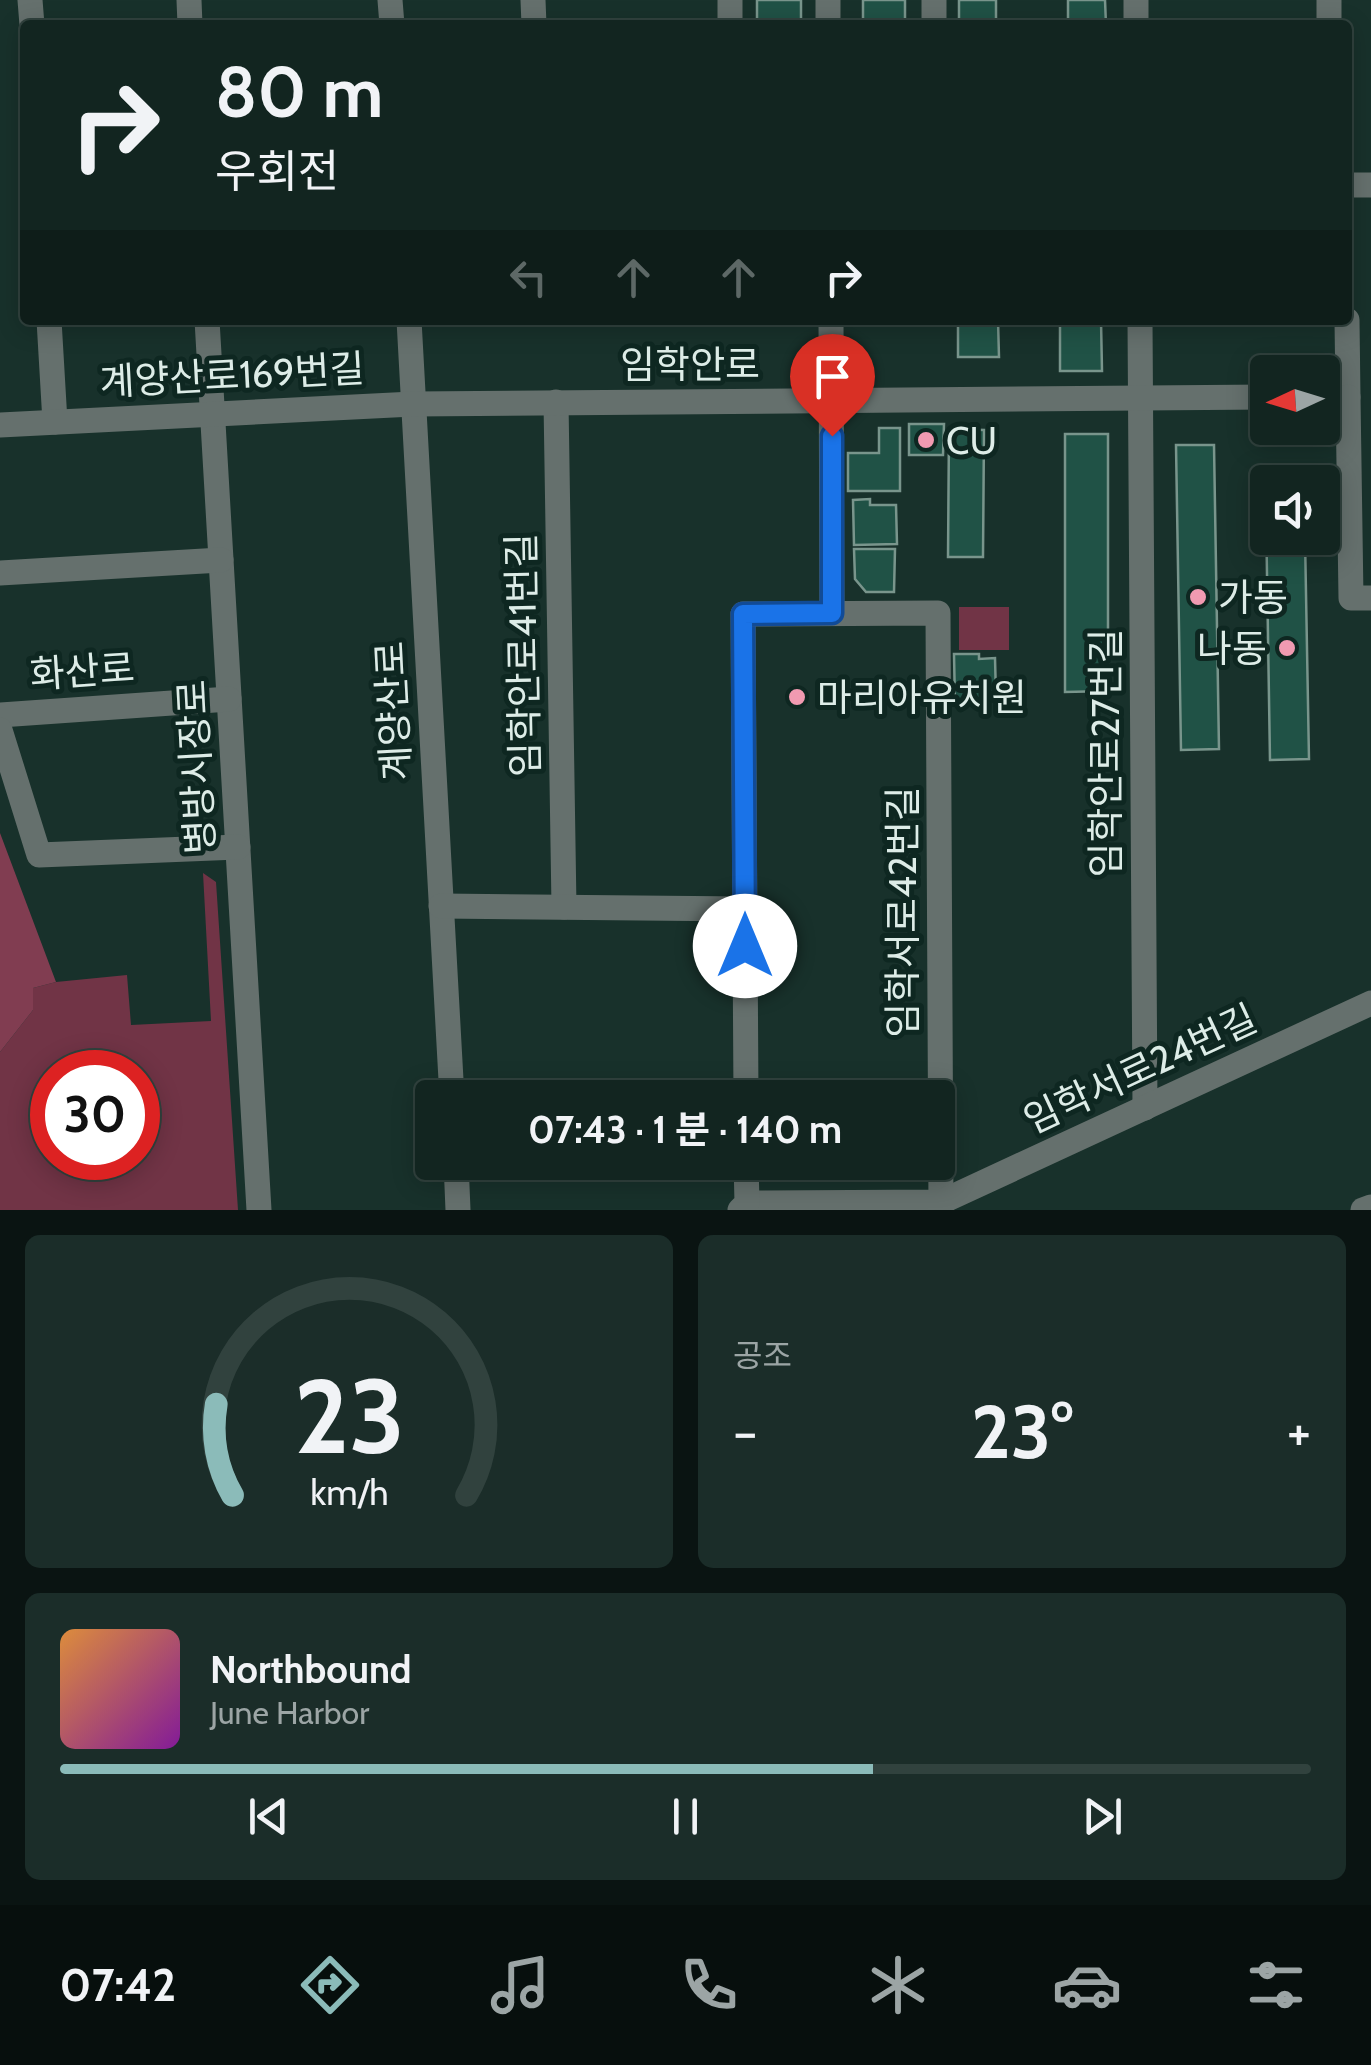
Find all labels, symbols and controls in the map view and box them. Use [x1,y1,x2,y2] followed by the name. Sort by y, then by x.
[215,49,383,135] text: 80 m
[50,60,180,190] icon: right
[215,144,339,198] text: 우회전
[501,250,556,305] icon: left
[606,250,661,305] icon: ahead
[711,250,766,305] icon: ahead
[816,250,871,305] icon: right
[790,334,875,437] pin
[620,341,760,388] street label: 임학안로
[98,345,366,405] street label: 계양산로169번길
[805,349,860,404] icon: arrive
[1250,355,1340,445] north arrow
[1250,355,1340,555] map controls
[946,417,997,464] place label: CU
[915,429,937,451] marker: CU
[1250,465,1340,555] button: sound
[497,533,549,777] street label: 임학안로41번길
[1218,574,1288,621] place label: 가동
[1187,586,1209,608] marker: 가동
[1197,625,1267,672] place label: 나동
[1082,629,1129,877] street label: 임학안로27번길
[1276,637,1298,659] marker: 나동
[366,640,420,782] street label: 계양산로
[28,644,136,698] street label: 화산로
[817,674,1027,721] place label: 마리아유치원
[168,678,224,856] street label: 병방시장로
[786,686,808,708] marker: 마리아유치원
[879,786,926,1038] street label: 임학서로42번길
[693,894,797,998] position arrow
[1016,995,1264,1143] street label: 임학서로24번길
[30,1050,160,1180] speed limit sign: 30
[528,1106,842,1153] text: 07:43 · 1 분 · 140 m
[733,1336,792,1375] text: 공조
[293,1353,405,1479] text: 23
[971,1386,1073,1477] text: 23°
[733,1398,757,1465] text: −
[1287,1398,1311,1465] text: +
[310,1471,388,1514] text: km/h
[210,1646,412,1693] text: Northbound
[210,1693,369,1732] text: June Harbor
[241,1789,296,1844] icon: previous
[658,1789,713,1844] icon: pause
[1075,1789,1130,1844] icon: next
[295,1950,365,2020] icon: directions
[485,1950,555,2020] icon: music
[674,1950,744,2020] icon: phone
[863,1950,933,2020] icon: climate
[1052,1950,1122,2020] icon: car
[1241,1950,1311,2020] icon: filters
[60,1958,176,2012] text: 07:42

